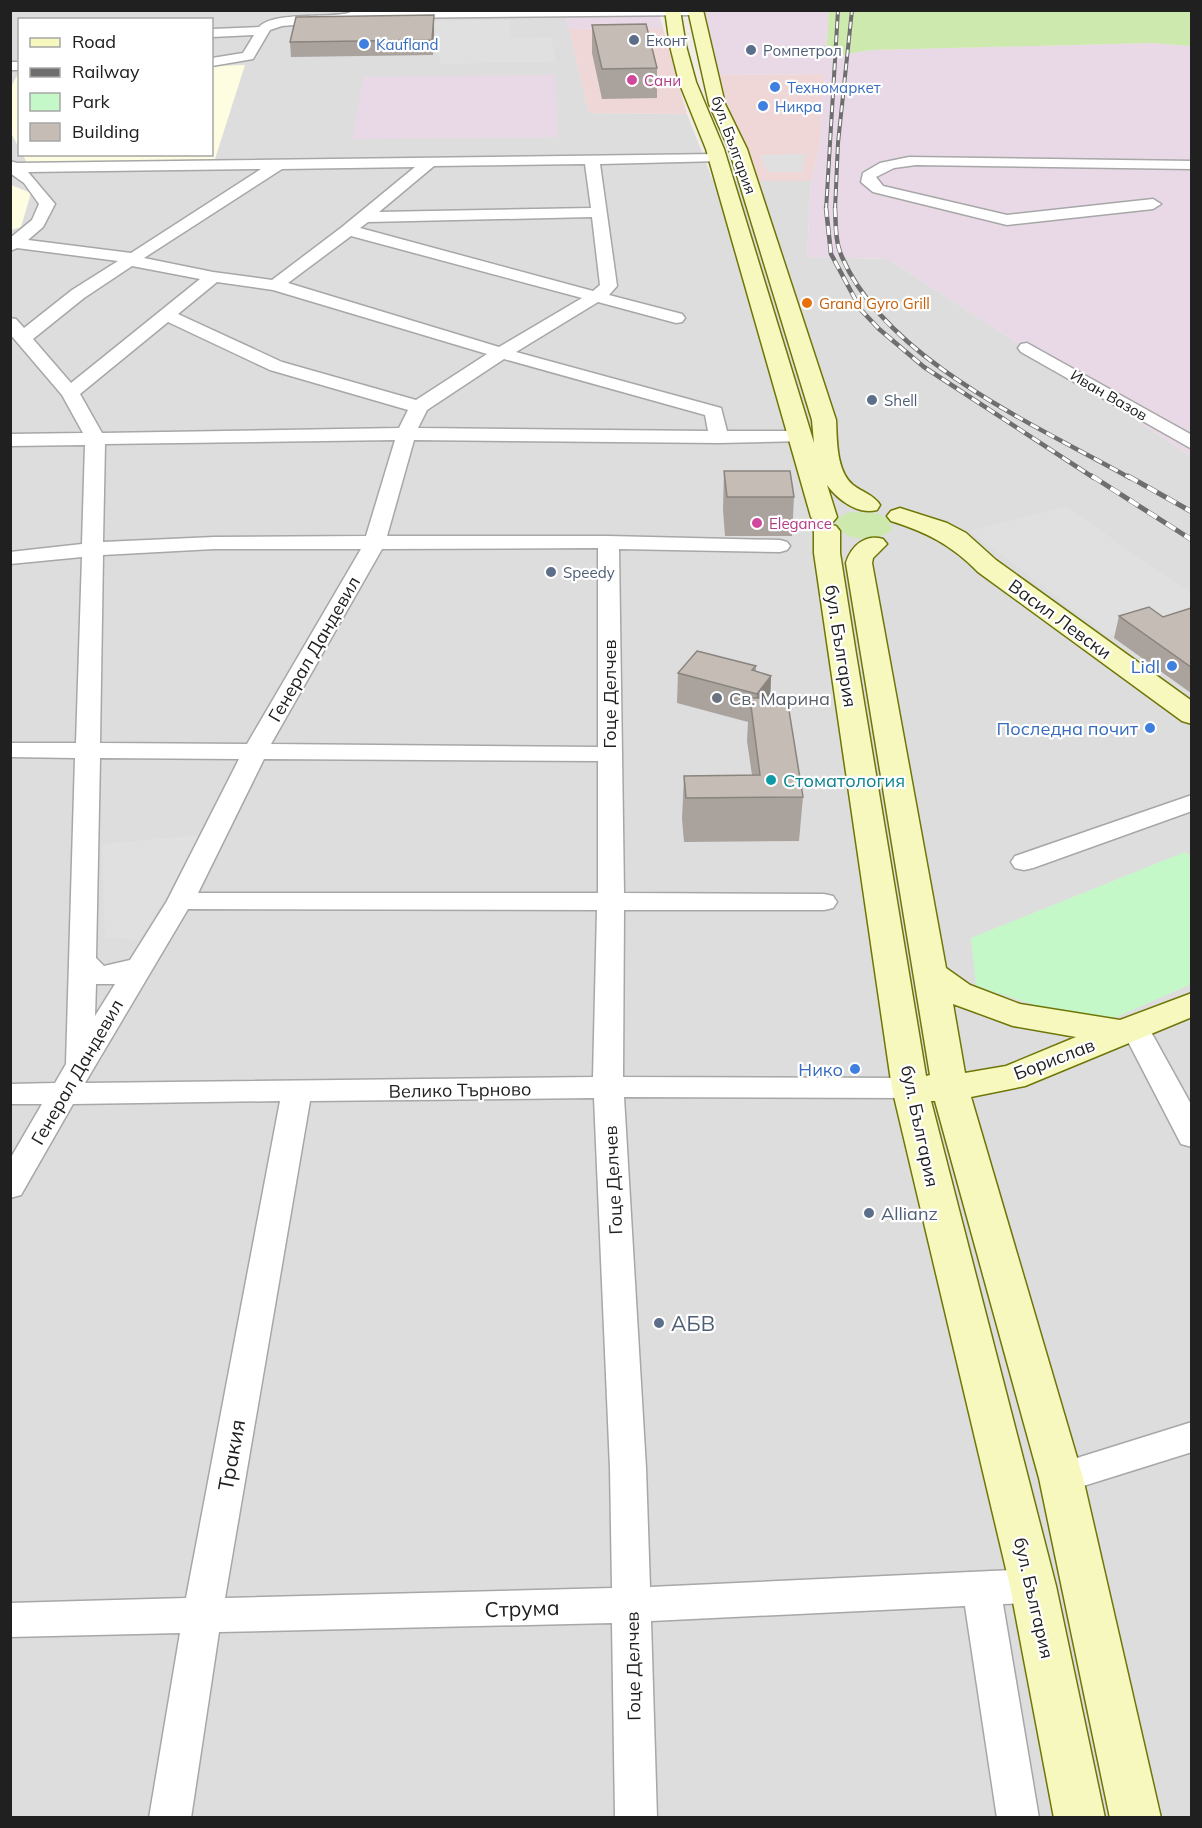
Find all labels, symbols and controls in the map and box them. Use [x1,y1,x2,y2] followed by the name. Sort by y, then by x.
[18,18,213,156] legend
[72,30,116,53] text: Road
[646,31,688,50] place label: Еконт
[627,33,641,47] marker: Еконт
[376,35,439,54] place label: Kaufland
[357,37,371,51] marker: Kaufland
[763,41,842,60] place label: Ромпетрол
[744,43,758,57] marker: Ромпетрол
[72,60,140,83] text: Railway
[644,71,681,90] place label: Сани
[625,73,639,87] marker: Сани
[787,78,881,97] place label: Техномаркет
[768,80,782,94] marker: Техномаркет
[72,90,111,113] text: Park
[707,93,761,197] street label: бул. България
[775,97,822,116] place label: Никра
[756,99,770,113] marker: Никра
[72,120,140,143] text: Building
[819,294,930,313] place label: Grand Gyro Grill
[800,296,814,310] marker: Grand Gyro Grill
[1067,365,1151,425] street label: Иван Вазов
[884,391,917,410] place label: Shell
[865,393,879,407] marker: Shell
[769,514,832,533] place label: Elegance
[750,516,764,530] marker: Elegance
[563,563,615,582] place label: Speedy
[544,565,558,579] marker: Speedy
[263,572,365,726] street label: Генерал Дандевил
[1004,574,1116,664] street label: Васил Левски
[820,583,862,709] street label: бул. България
[598,639,621,749] street label: Гоце Делчев
[1131,655,1160,678] place label: Lidl
[1165,659,1179,673] marker: Lidl
[729,687,830,710] place label: Св. Марина
[710,691,724,705] marker: Св. Марина
[997,717,1139,740] place label: Последна почит
[1143,721,1157,735] marker: Последна почит
[783,769,905,792] place label: Стоматология
[764,773,778,787] marker: Стоматология
[26,995,128,1149] street label: Генерал Дандевил
[1010,1033,1098,1085] street label: Борислав
[798,1058,843,1081] place label: Нико
[848,1062,862,1076] marker: Нико
[896,1063,944,1189] street label: бул. България
[388,1077,532,1103] street label: Велико Търново
[599,1125,627,1235] street label: Гоце Делчев
[881,1202,938,1225] place label: Allianz
[862,1206,876,1220] marker: Allianz
[671,1310,715,1336] place label: АБВ
[652,1316,666,1330] marker: АБВ
[212,1417,250,1493] street label: Тракия
[1009,1535,1059,1661] street label: бул. България
[484,1594,560,1622] street label: Струма
[621,1611,645,1721] street label: Гоце Делчев

